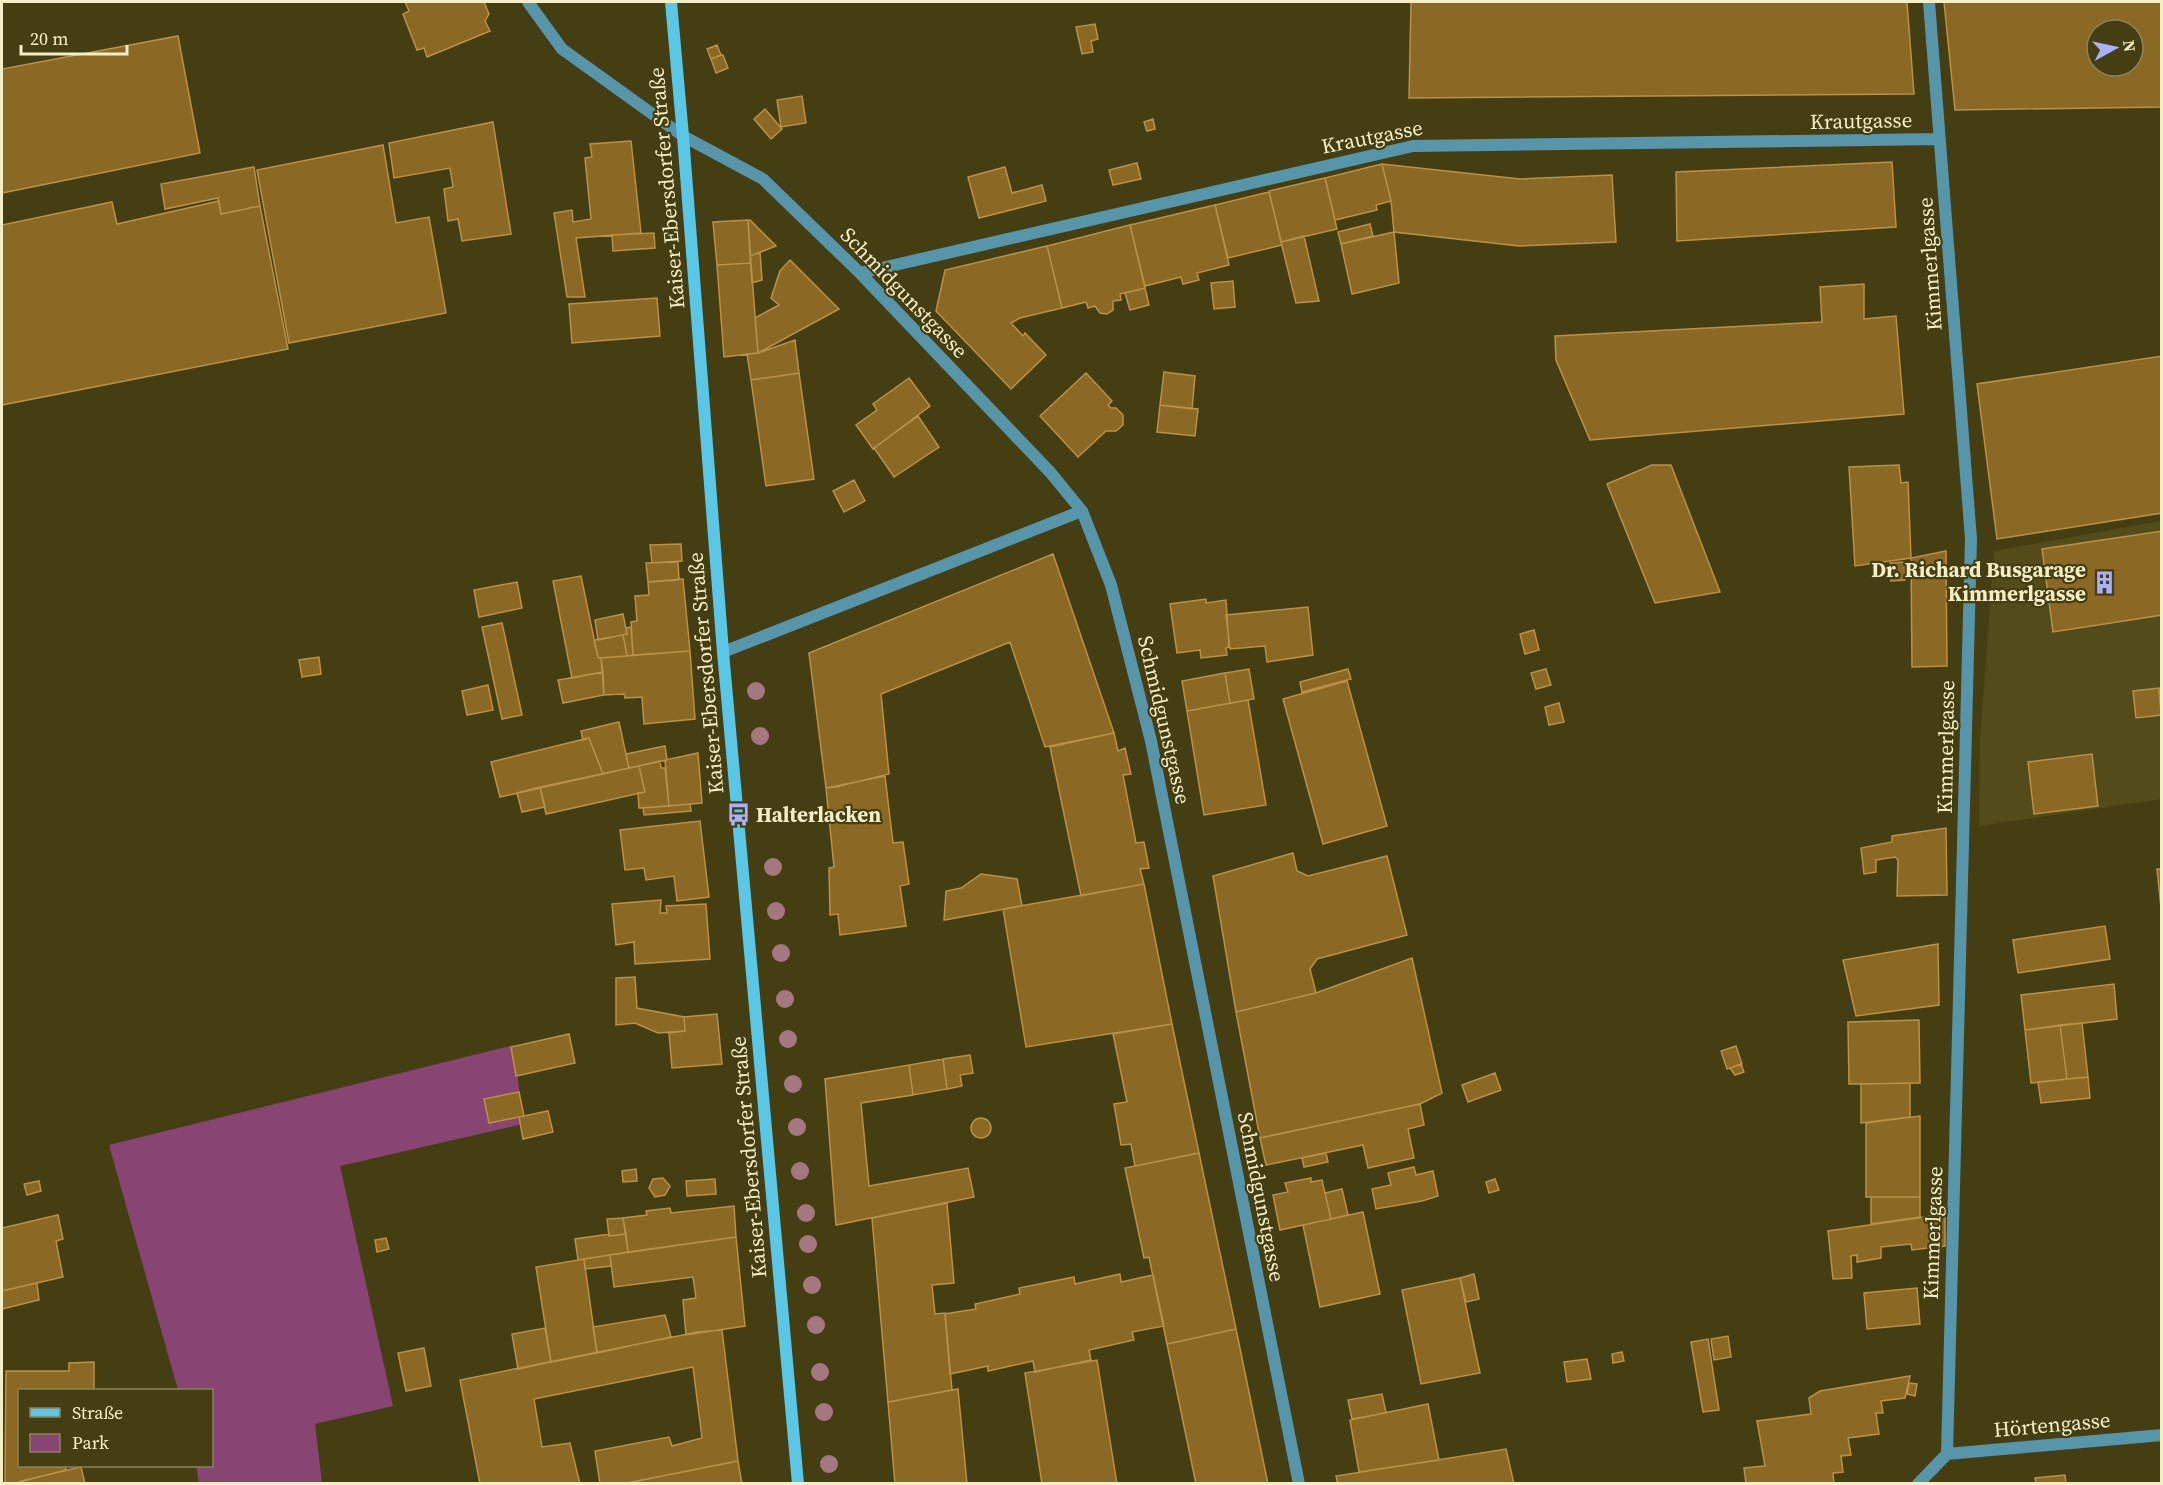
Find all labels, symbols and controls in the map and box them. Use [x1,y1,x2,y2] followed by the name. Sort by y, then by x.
[21,18,128,56] scale bar
[2085,18,2145,78] north arrow
[30,26,68,51] text: 20 m
[2118,39,2142,54] text: N
[641,66,692,310] street label: Kaiser-Ebersdorfer Straße
[1809,105,1912,136] street label: Krautgasse
[1319,112,1425,161] street label: Krautgasse
[1910,196,1949,332] street label: Kimmerlgasse
[834,221,975,365] street label: Schmidgunstgasse
[680,551,731,795] street label: Kaiser-Ebersdorfer Straße
[1871,555,2086,608] place label: Dr. Richard Busgarage Kimmerlgasse
[2091,569,2117,595] building icon: Dr. Richard Busgarage Kimmerlgasse
[1131,633,1198,807] street label: Schmidgunstgasse
[1930,680,1961,814] street label: Kimmerlgasse
[756,800,881,829] place label: Halterlacken
[725,802,751,828] bus stop icon: Halterlacken
[723,1035,774,1279] street label: Kaiser-Ebersdorfer Straße
[1231,1110,1292,1284] street label: Schmidgunstgasse
[1916,1166,1949,1300] street label: Kimmerlgasse
[18,1389,213,1467] legend
[72,1400,123,1425] text: Straße
[1992,1405,2112,1444] street label: Hörtengasse
[72,1430,109,1455] text: Park

